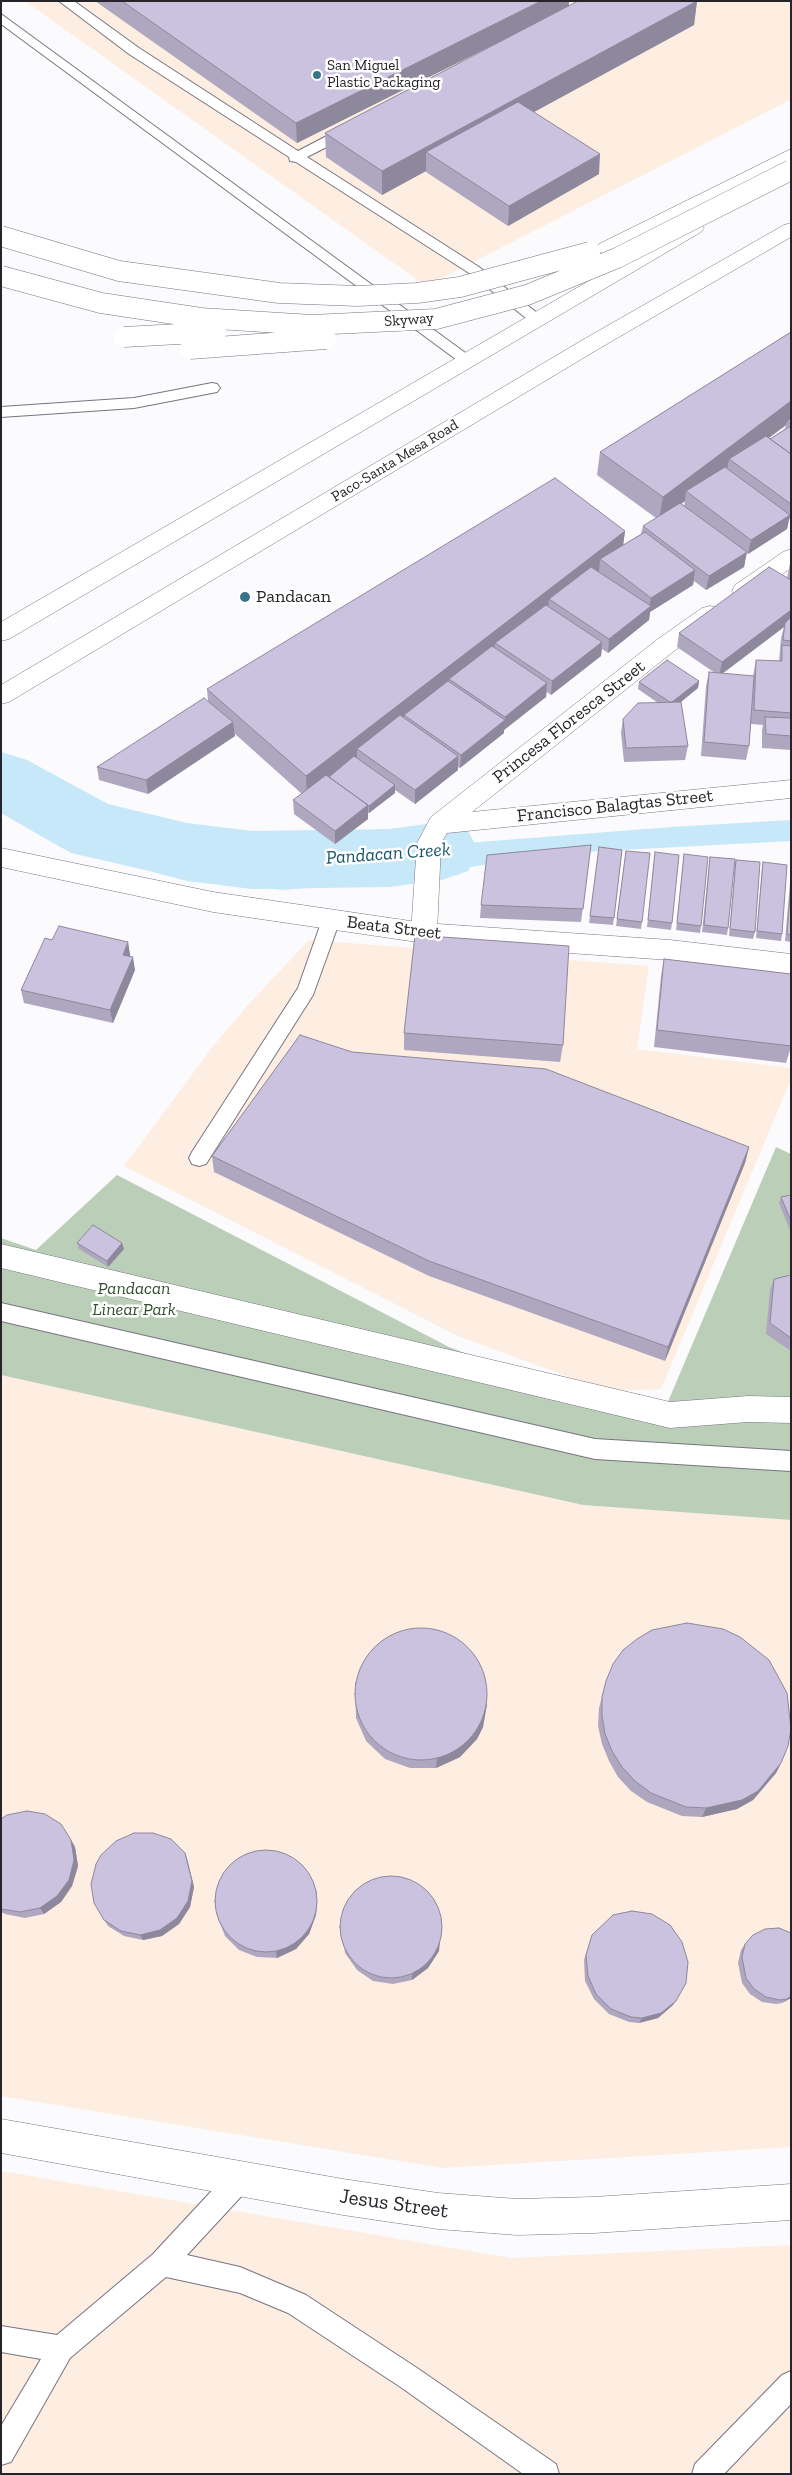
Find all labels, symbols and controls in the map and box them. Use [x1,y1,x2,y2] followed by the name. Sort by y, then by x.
[327,57,440,92] place label: San Miguel Plastic Packaging
[311,69,323,81] marker: San Miguel Plastic Packaging
[384,309,434,331] street label: Skyway
[328,416,462,506] street label: Paco-Santa Mesa Road
[256,586,331,608] place label: Pandacan
[238,590,252,604] marker: Pandacan
[489,656,649,788] street label: Princesa Floresca Street
[516,785,714,827] street label: Francisco Balagtas Street
[325,838,451,870] water label: Pandacan Creek
[346,911,442,945] street label: Beata Street
[92,1278,176,1320] park label: Pandacan Linear Park
[338,2184,450,2224] street label: Jesus Street

